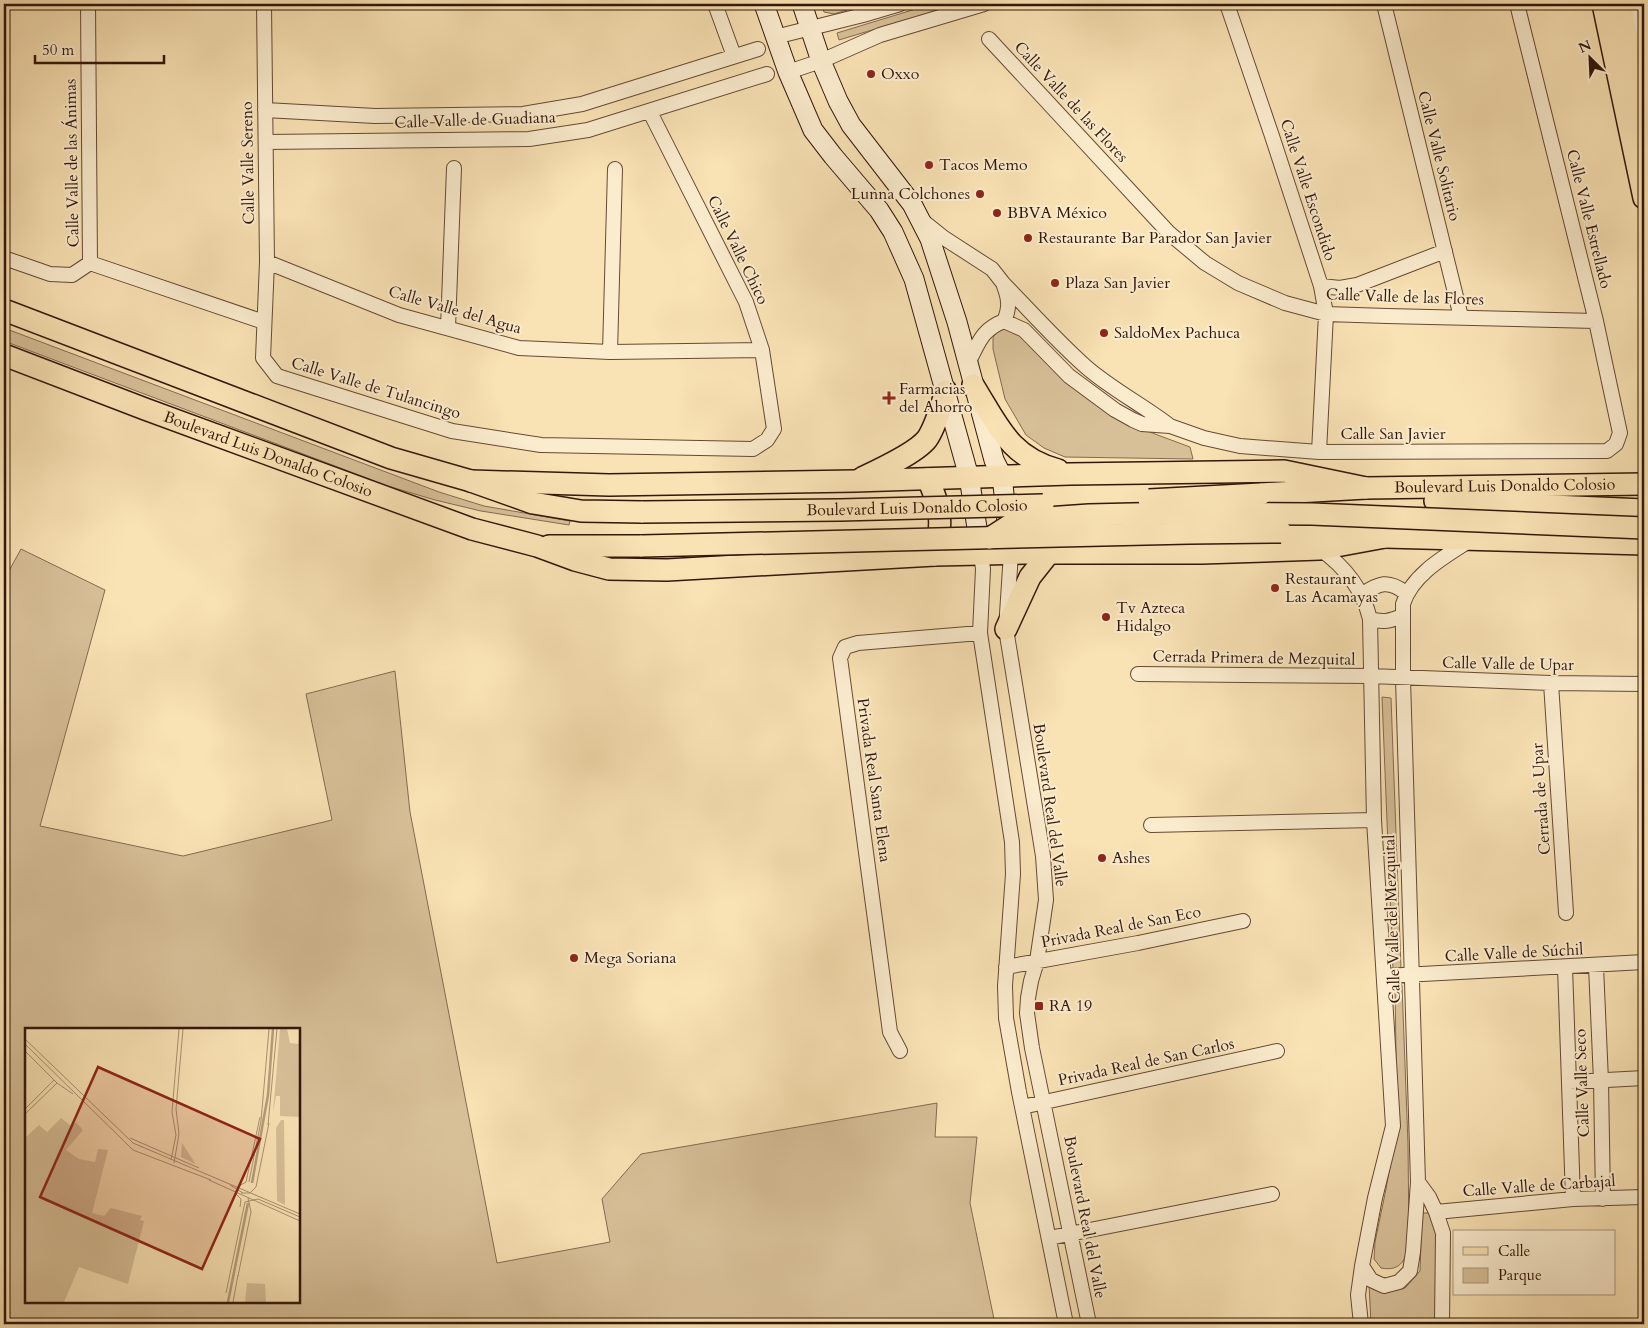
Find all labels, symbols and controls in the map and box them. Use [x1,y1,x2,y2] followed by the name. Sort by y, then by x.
[35,32,164,64] scale bar
[1566,32,1616,82] north arrow
[1575,35,1594,58] text: N
[1009,37,1133,167] street label: Calle Valle de las Flores
[42,40,74,60] text: 50 m
[881,63,920,85] place label: Oxxo
[865,68,877,80] marker: Oxxo
[60,78,84,248] street label: Calle Valle de las Ánimas
[1412,89,1466,224] street label: Calle Valle Solitario
[236,101,260,225] street label: Calle Valle Sereno
[394,106,556,134] street label: Calle Valle de Guadiana
[1275,116,1341,264] street label: Calle Valle Escondido
[1561,147,1617,291] street label: Calle Valle Estrellado
[939,154,1028,176] place label: Tacos Memo
[923,159,935,171] marker: Tacos Memo
[851,183,970,205] place label: Lunna Colchones
[974,188,986,200] marker: Lunna Colchones
[702,192,774,308] street label: Calle Valle Chico
[1007,202,1107,224] place label: BBVA México
[991,207,1003,219] marker: BBVA México
[1038,227,1272,249] place label: Restaurante Bar Parador San Javier
[1022,232,1034,244] marker: Restaurante Bar Parador San Javier
[1065,272,1170,294] place label: Plaza San Javier
[1049,277,1061,289] marker: Plaza San Javier
[386,280,524,340] street label: Calle Valle del Agua
[1326,283,1484,311] street label: Calle Valle de las Flores
[1114,322,1240,344] place label: SaldoMex Pachuca
[1098,327,1110,339] marker: SaldoMex Pachuca
[288,352,464,424] street label: Calle Valle de Tulancingo
[899,378,973,418] place label: Farmacias del Ahorro
[883,392,895,404] marker: Farmacias del Ahorro
[160,406,376,503] street label: Boulevard Luis Donaldo Colosio
[1340,423,1446,445] street label: Calle San Javier
[1394,473,1616,499] street label: Boulevard Luis Donaldo Colosio
[806,494,1028,521] street label: Boulevard Luis Donaldo Colosio
[1285,568,1378,608] place label: Restaurant Las Acamayas
[1269,582,1281,594] marker: Restaurant Las Acamayas
[1116,597,1185,637] place label: Tv Azteca Hidalgo
[1100,611,1112,623] marker: Tv Azteca Hidalgo
[1152,645,1356,671] street label: Cerrada Primera de Mezquital
[1442,652,1574,676] street label: Calle Valle de Upar
[852,696,896,864] street label: Privada Real Santa Elena
[1028,722,1072,888] street label: Boulevard Real del Valle
[1526,742,1556,856] street label: Cerrada de Upar
[1378,834,1406,1004] street label: Calle Valle del Mezquital
[1112,847,1150,869] place label: Ashes
[1096,852,1108,864] marker: Ashes
[1039,901,1203,953] street label: Privada Real de San Eco
[1444,938,1584,968] street label: Calle Valle de Súchil
[584,947,677,969] place label: Mega Soriana
[568,952,580,964] marker: Mega Soriana
[1049,995,1092,1017] place label: RA 19
[1033,1000,1045,1012] marker: RA 19
[25,1028,300,1303] inset map
[1569,1028,1595,1138] street label: Calle Valle Seco
[1056,1033,1236,1091] street label: Privada Real de San Carlos
[1058,1134,1112,1300] street label: Boulevard Real del Valle
[1462,1170,1616,1202] street label: Calle Valle de Carbajal
[1453,1230,1616,1296] legend
[1498,1241,1531,1261] text: Calle
[1498,1265,1542,1285] text: Parque

